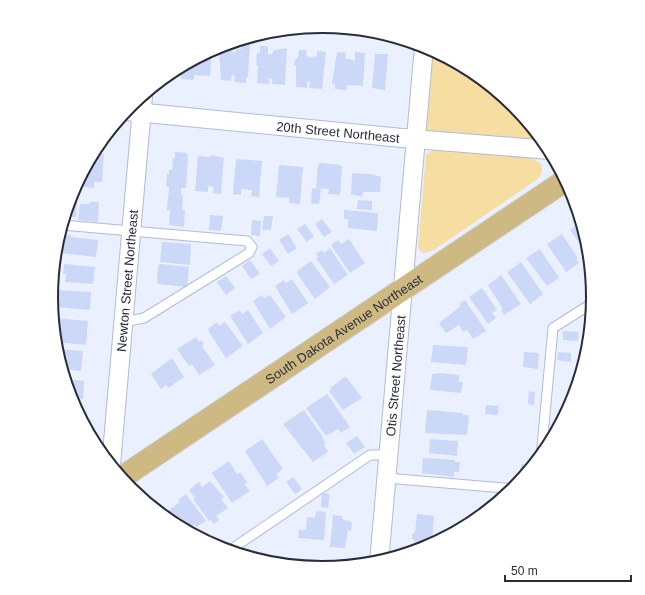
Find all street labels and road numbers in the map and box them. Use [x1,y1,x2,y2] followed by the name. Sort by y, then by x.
[276,119,401,146] street label: 20th Street Northeast
[114,209,141,352] street label: Newton Street Northeast
[263,271,426,387] street label: South Dakota Avenue Northeast
[383,314,409,437] street label: Otis Street Northeast

